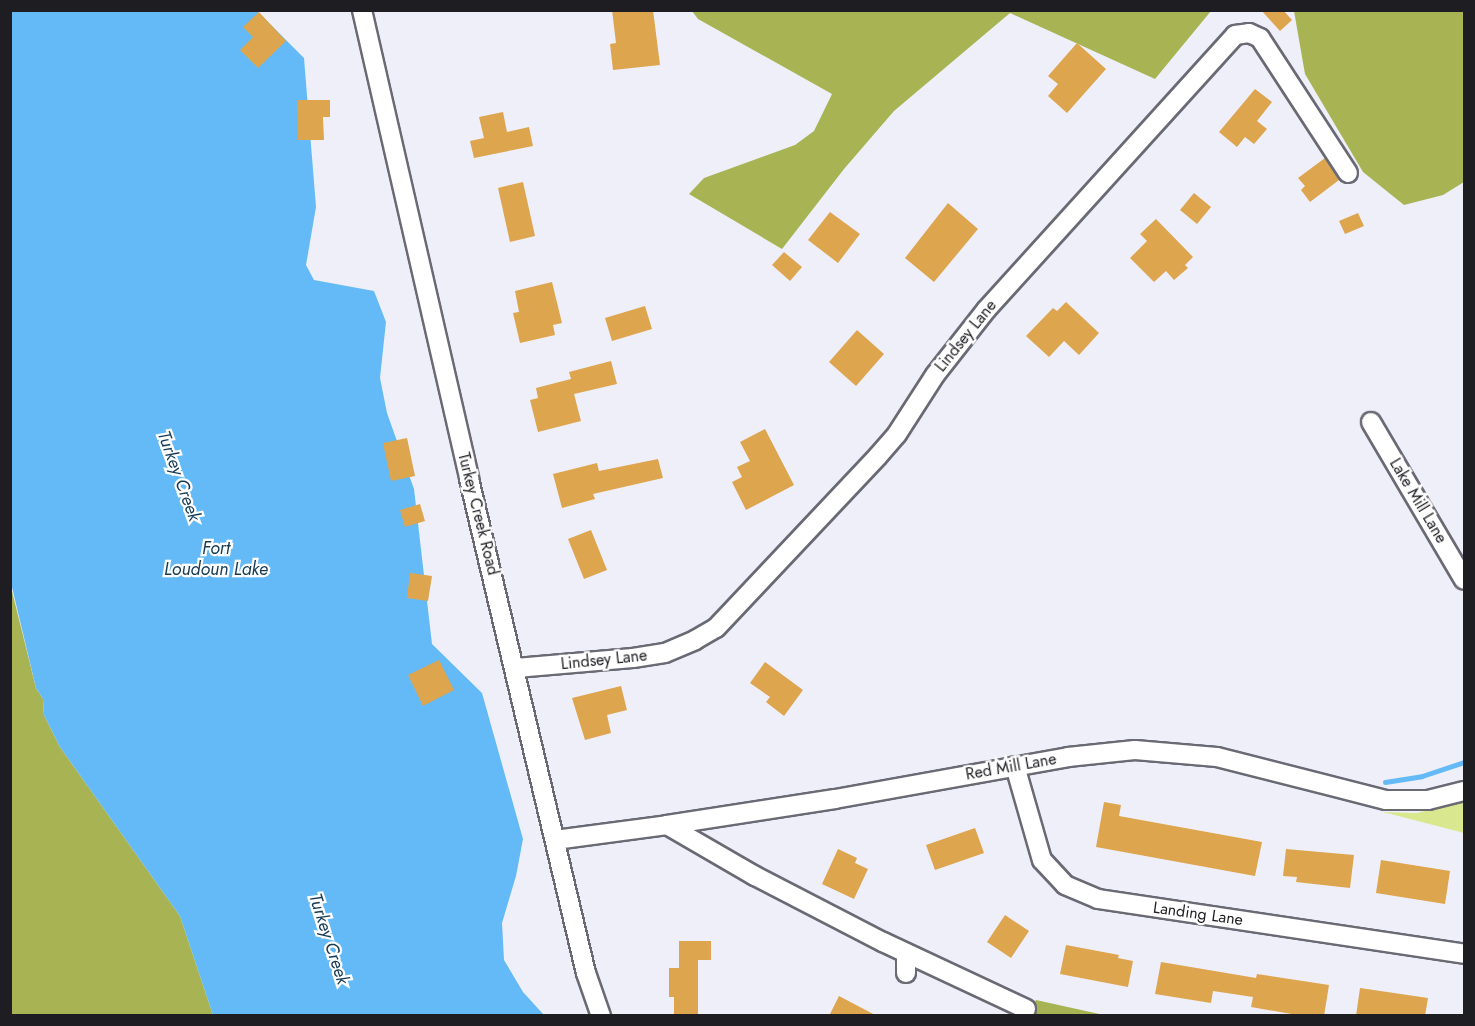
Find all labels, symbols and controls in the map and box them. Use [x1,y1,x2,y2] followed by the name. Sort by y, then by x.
[931,296,1001,376] street label: Lindsey Lane
[153,428,205,524] water label: Turkey Creek
[453,451,503,577] street label: Turkey Creek Road
[1385,455,1451,547] street label: Lake Mill Lane
[164,538,268,580] water label: Fort Loudoun Lake
[560,646,648,674] street label: Lindsey Lane
[964,750,1058,784] street label: Red Mill Lane
[304,891,354,987] water label: Turkey Creek
[1152,898,1244,930] street label: Landing Lane

